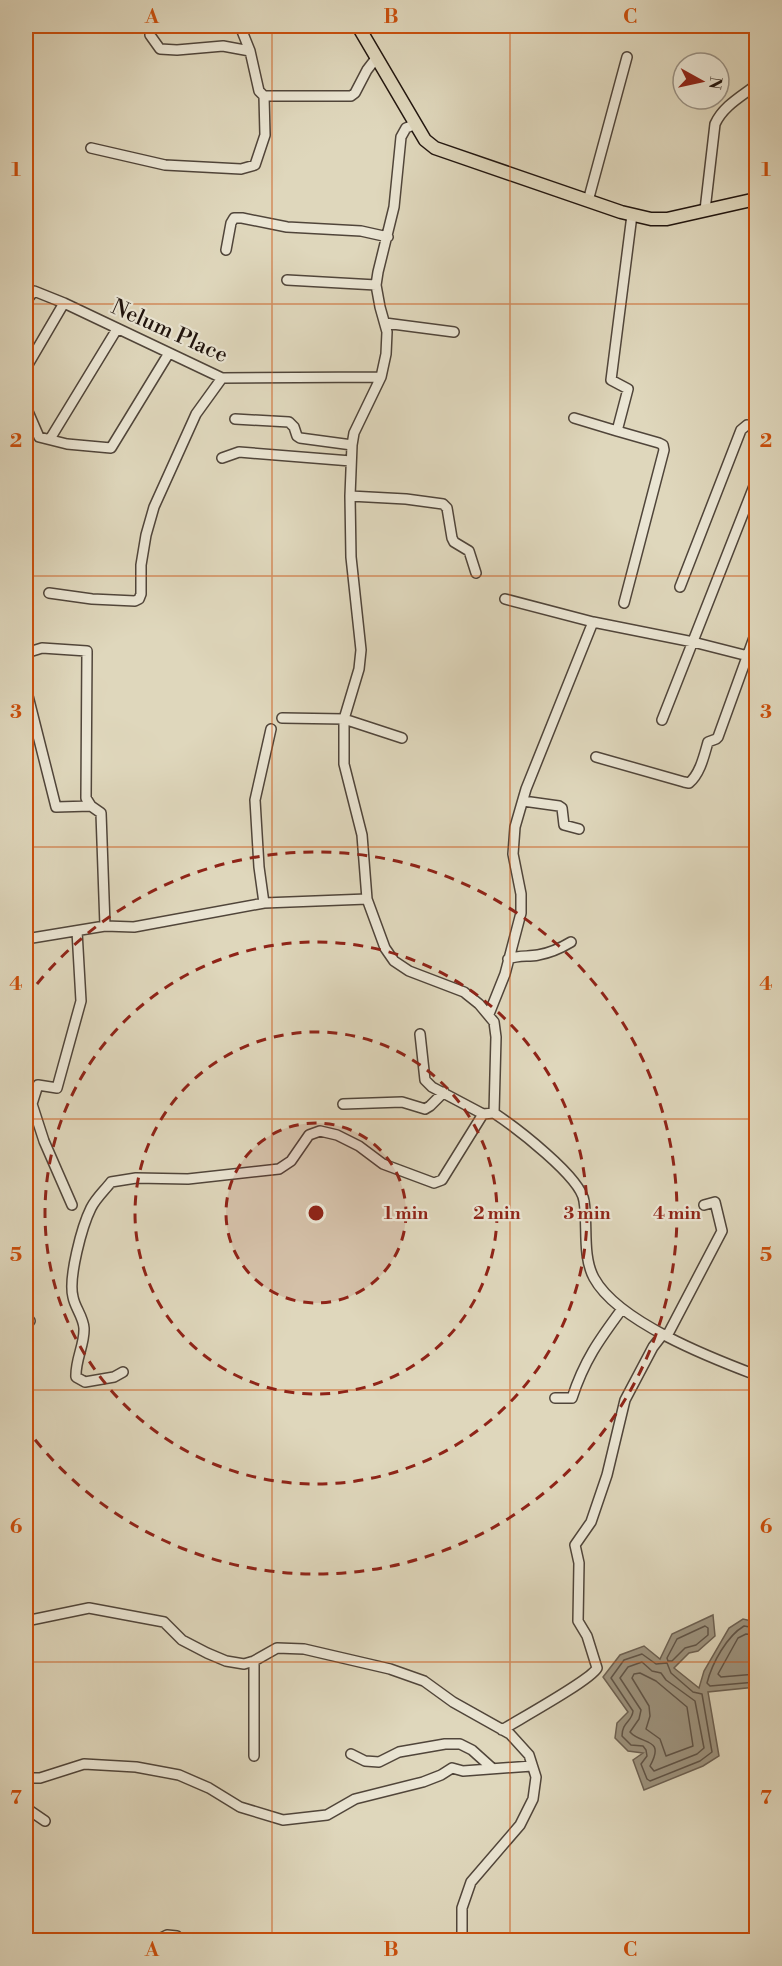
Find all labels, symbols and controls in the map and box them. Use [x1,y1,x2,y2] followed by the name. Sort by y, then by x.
[144,5,160,30] text: A
[383,5,399,30] text: B
[623,5,637,30] text: C
[671,51,731,111] north arrow
[704,75,726,91] text: N
[11,158,21,183] text: 1
[761,158,771,183] text: 1
[107,294,232,369] street label: Nelum Place
[10,429,22,454] text: 2
[760,429,772,454] text: 2
[10,700,22,725] text: 3
[760,700,772,725] text: 3
[9,972,23,997] text: 4
[759,972,773,997] text: 4
[384,1202,428,1225] text: 1 min
[473,1202,521,1225] text: 2 min
[564,1202,610,1225] text: 3 min
[653,1202,701,1225] text: 4 min
[306,1203,326,1223] centre of rings
[10,1243,22,1268] text: 5
[760,1243,772,1268] text: 5
[10,1515,23,1540] text: 6
[760,1515,773,1540] text: 6
[10,1786,22,1811] text: 7
[760,1786,772,1811] text: 7
[144,1938,160,1963] text: A
[383,1938,399,1963] text: B
[623,1938,637,1963] text: C

